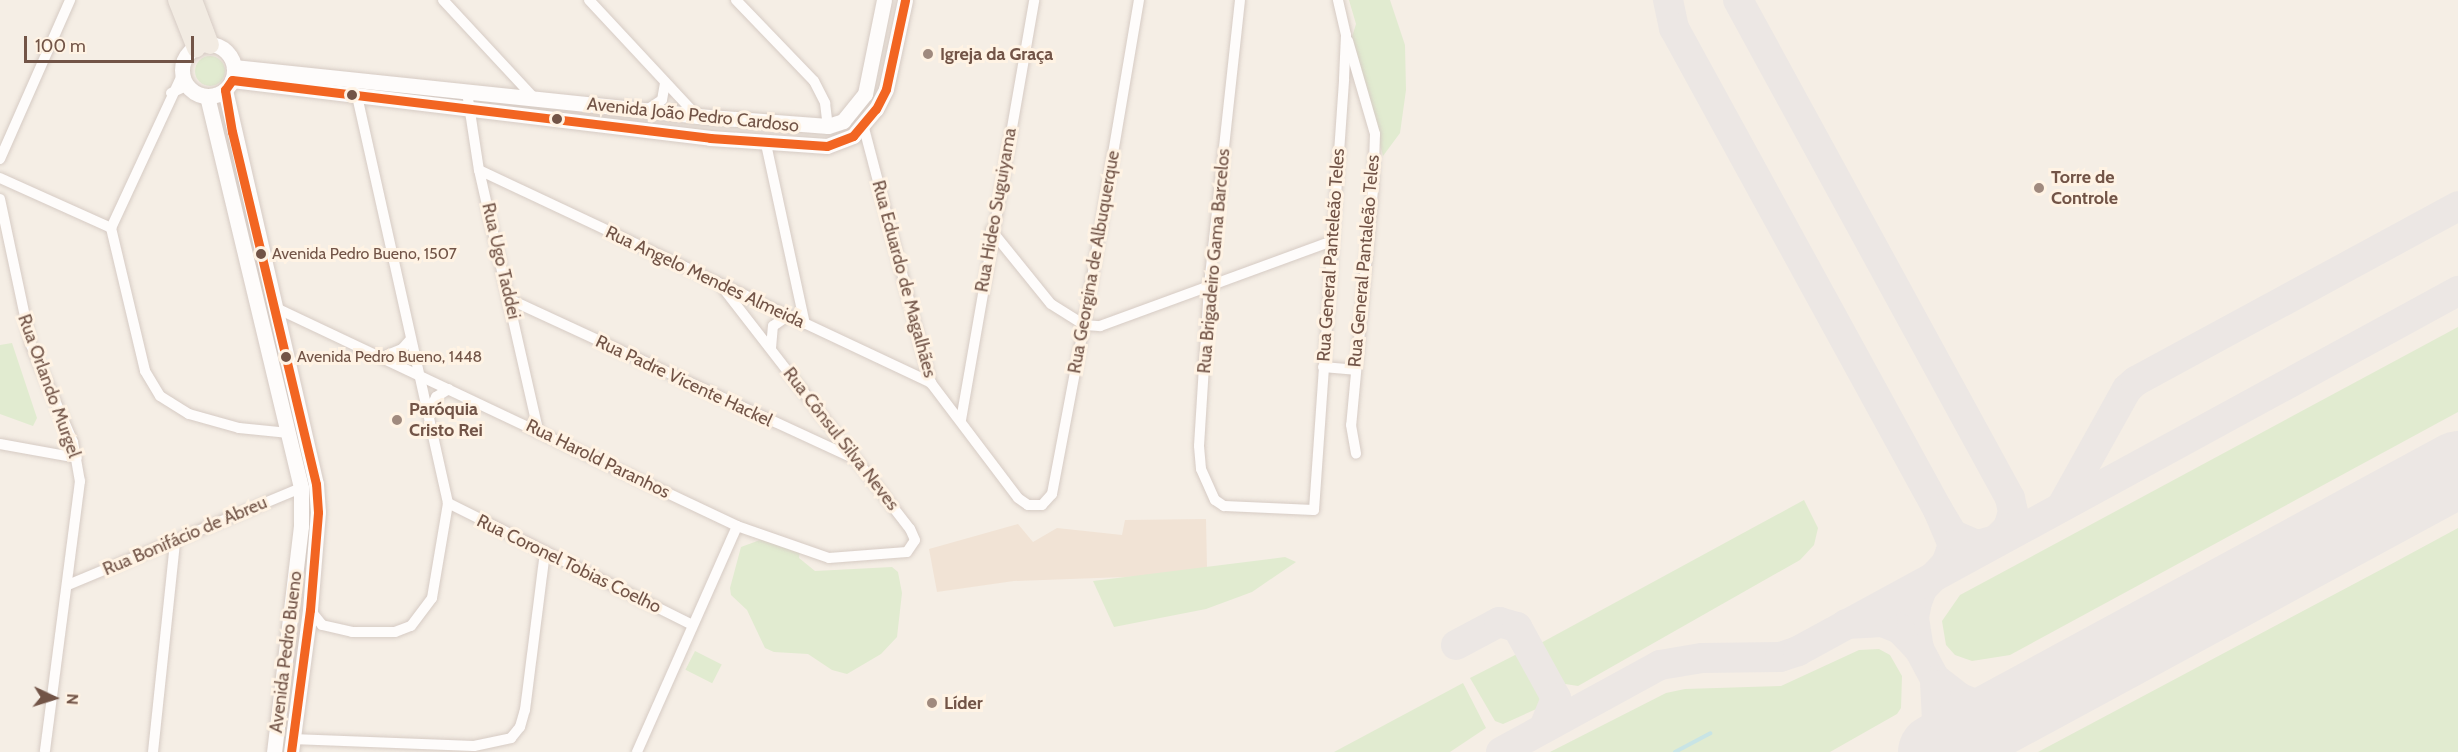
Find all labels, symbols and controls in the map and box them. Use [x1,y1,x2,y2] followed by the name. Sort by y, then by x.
[27,24,196,62] scale bar
[35,35,86,57] text: 100 m
[940,43,1053,65] place label: Igreja da Graça
[921,47,935,61] marker: Igreja da Graça
[346,89,358,101] unlabelled marker
[586,93,800,137] street label: Avenida João Pedro Cardoso
[551,113,563,125] unlabelled marker
[971,126,1021,294] street label: Rua Hideo Suguiyama
[1193,148,1235,374] street label: Rua Brigadeiro Gama Barcelos
[1313,148,1349,362] street label: Rua General Panteleão Teles
[1064,149,1124,375] street label: Rua Georgina de Albuquerque
[1344,154,1384,368] street label: Rua General Pantaleão Teles
[2051,167,2118,210] place label: Torre de Controle
[867,178,941,380] street label: Rua Eduardo de Magalhães
[2032,181,2046,195] marker: Torre de Controle
[477,201,525,321] street label: Rua Ugo Taddei
[602,221,808,333] street label: Rua Angelo Mendes Almeida
[272,244,457,264] place label: Avenida Pedro Bueno, 1507
[255,248,267,260] marker: Avenida Pedro Bueno, 1507
[13,311,85,461] street label: Rua Orlando Murgel
[592,331,776,431] street label: Rua Padre Vicente Hackel
[297,347,482,367] place label: Avenida Pedro Bueno, 1448
[280,351,292,363] marker: Avenida Pedro Bueno, 1448
[778,363,904,515] street label: Rua Cônsul Silva Neves
[409,399,483,442] place label: Paróquia Cristo Rei
[390,413,404,427] marker: Paróquia Cristo Rei
[522,415,674,503] street label: Rua Harold Paranhos
[100,492,270,580] street label: Rua Bonifácio de Abreu
[473,510,665,618] street label: Rua Coronel Tobias Coelho
[265,570,307,734] street label: Avenida Pedro Bueno
[24,668,84,728] north arrow
[944,692,983,714] place label: Líder
[63,693,82,706] text: N
[925,696,939,710] marker: Líder

